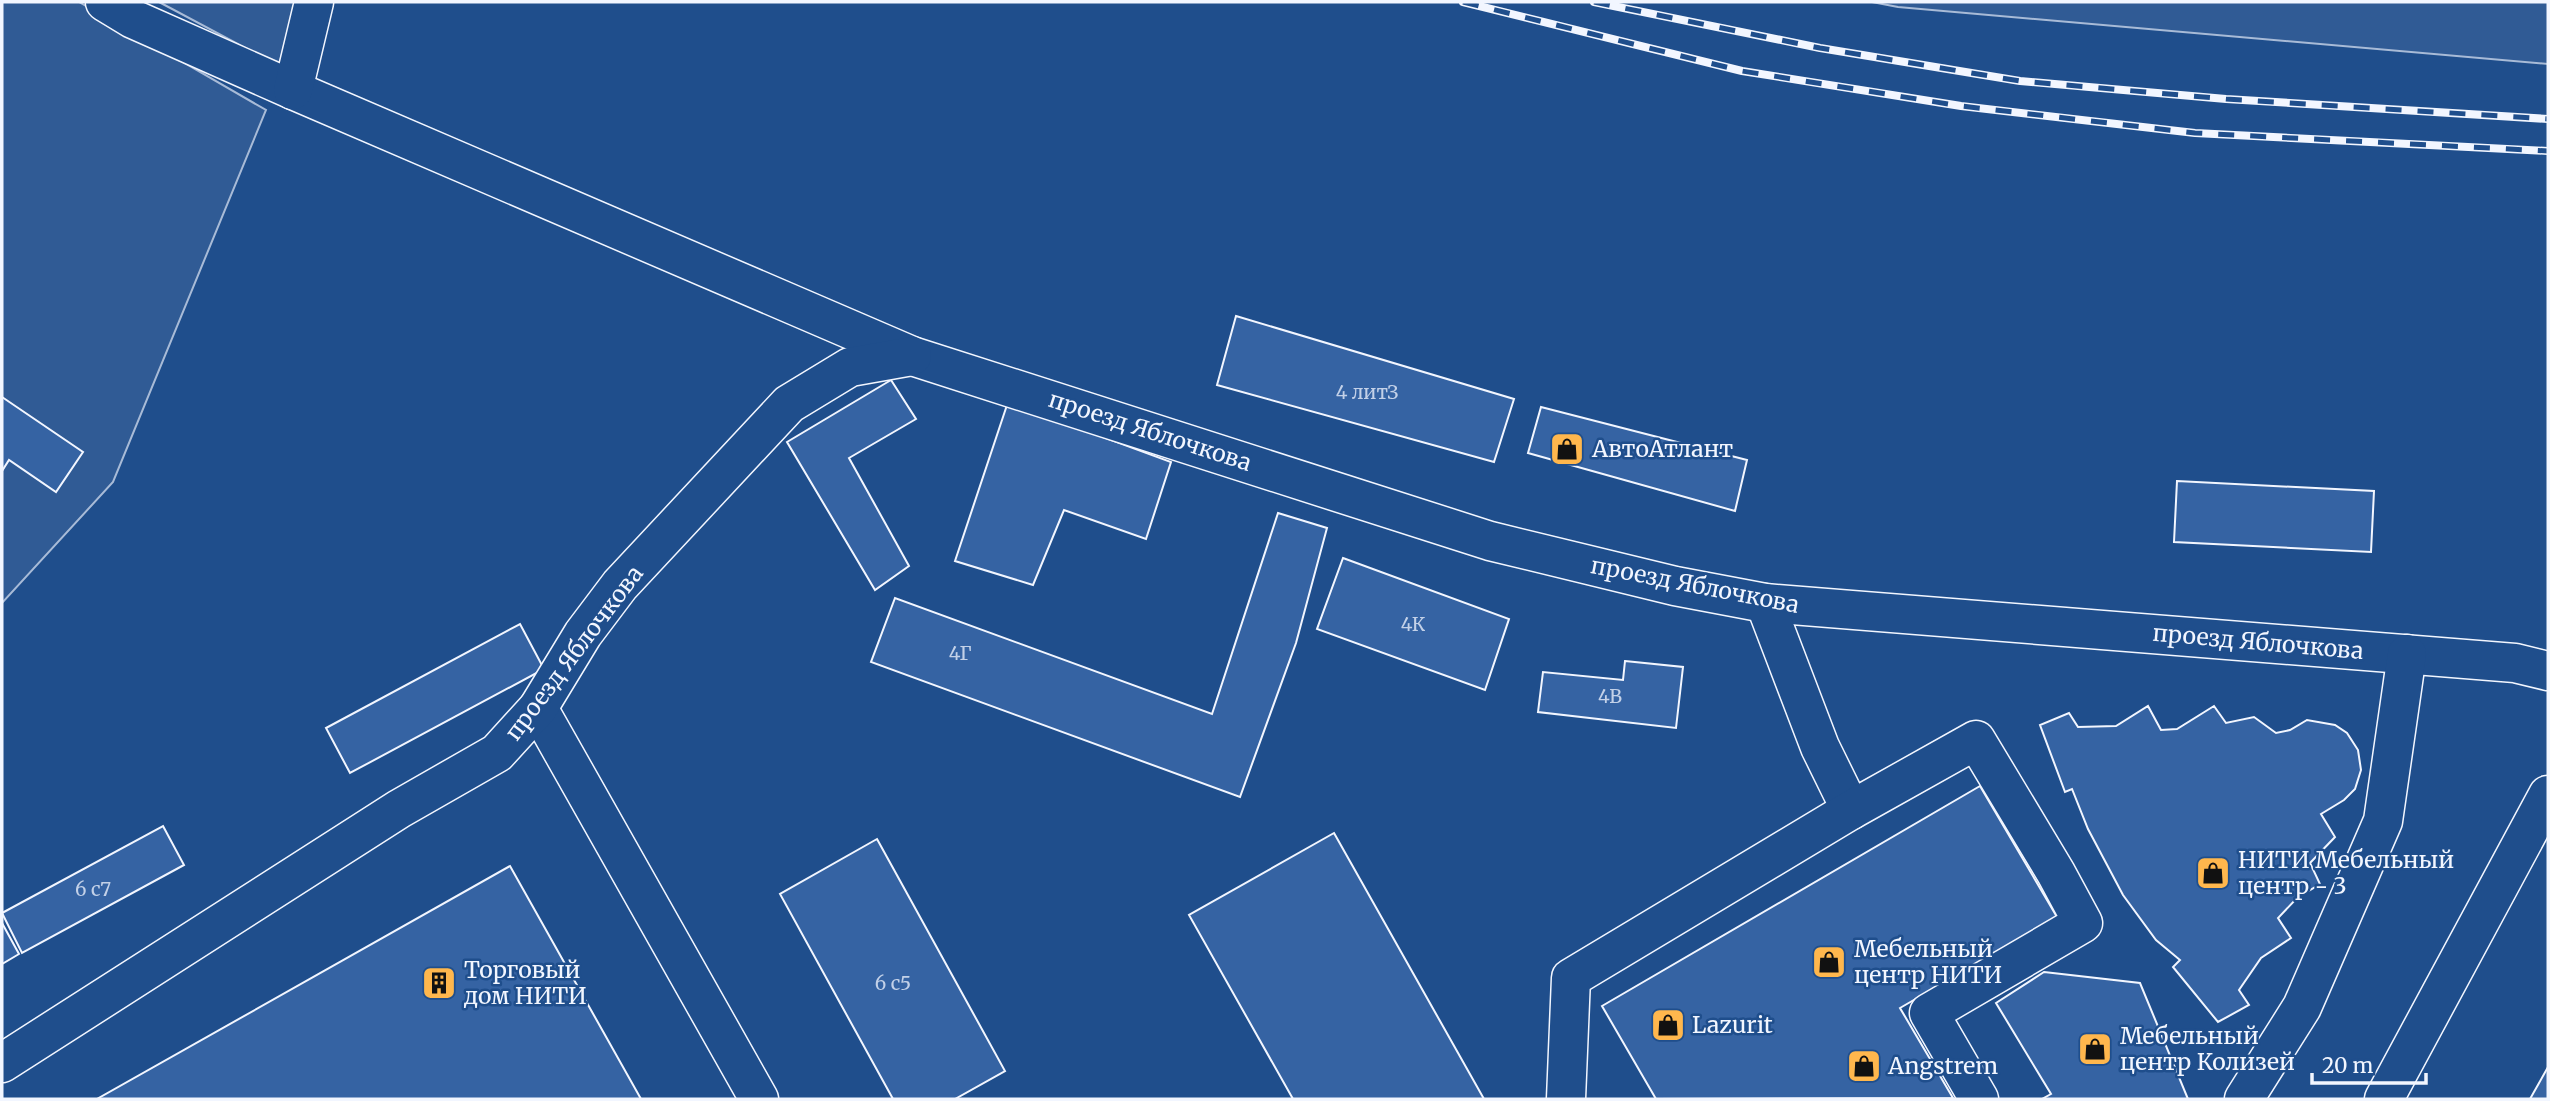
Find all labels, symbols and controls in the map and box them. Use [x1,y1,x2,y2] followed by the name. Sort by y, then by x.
[1336,380,1398,404] house number: 4 литЗ
[1045,384,1255,477] street label: проезд Яблочкова
[1548,430,1586,468] shop icon: АвтоАтлант
[1591,434,1733,463] place label: АвтоАтлант
[1588,550,1802,619] street label: проезд Яблочкова
[498,559,649,746] street label: проезд Яблочкова
[1401,612,1426,636] house number: 4К
[2151,618,2365,665] street label: проезд Яблочкова
[949,641,972,665] house number: 4Г
[1598,684,1622,708] house number: 4В
[2238,845,2454,900] place label: НИТИ Мебельный центр - 3
[2194,854,2232,892] shop icon: НИТИ Мебельный центр - 3
[75,877,111,901] house number: 6 с7
[1854,934,2002,989] place label: Мебельный центр НИТИ
[1810,943,1848,981] shop icon: Мебельный центр НИТИ
[463,955,587,1010] place label: Торговый дом НИТИ
[420,964,458,1002] building icon: Торговый дом НИТИ
[875,971,911,995] house number: 6 с5
[1649,1006,1687,1044] shop icon: Lazurit
[1692,1010,1773,1039] place label: Lazurit
[2120,1021,2295,1076] place label: Мебельный центр Колизей
[2076,1030,2114,1068] shop icon: Мебельный центр Колизей
[2312,1042,2426,1086] scale bar
[1845,1047,1883,1085] shop icon: Angstrem
[1887,1051,1998,1080] place label: Angstrem
[2322,1052,2374,1079] text: 20 m

